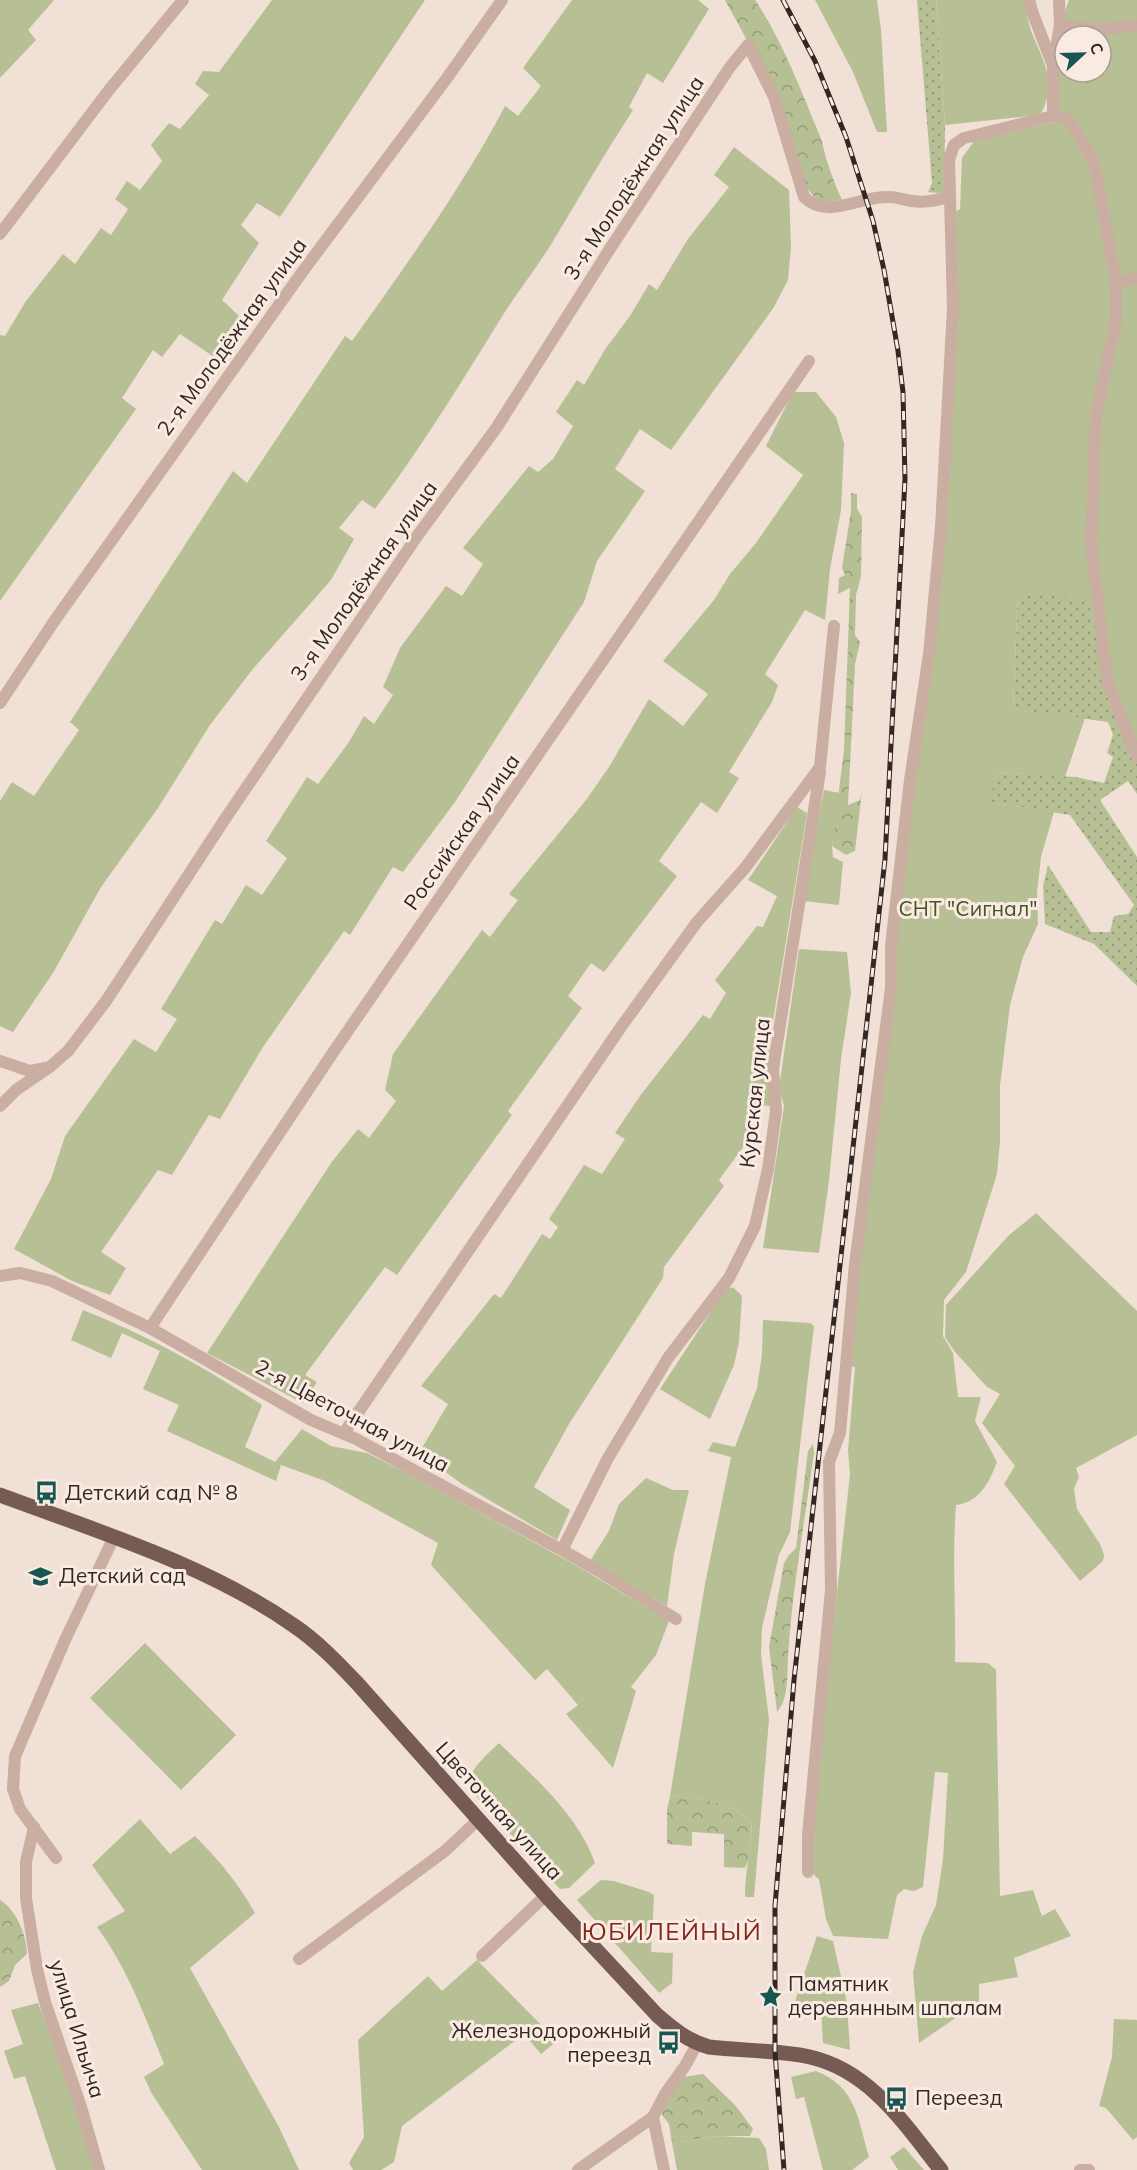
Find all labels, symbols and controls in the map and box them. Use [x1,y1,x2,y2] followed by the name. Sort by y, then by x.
[1053,24,1113,84] north arrow
[1086,40,1108,57] text: С
[557,71,709,284] street label: 3-я Молодёжная улица
[151,232,312,440] street label: 2-я Молодёжная улица
[284,475,442,685] street label: 3-я Молодёжная улица
[398,748,525,915] street label: Российская улица
[899,895,1037,921] park label: СНТ "Сигнал"
[733,1017,775,1169] street label: Курская улица
[251,1353,454,1477] street label: 2-я Цветочная улица
[65,1479,238,1505] place label: Детский сад № 8
[34,1480,60,1506] bus stop icon: Детский сад № 8
[59,1562,186,1588] place label: Детский сад
[28,1563,54,1589] school or university icon: Детский сад
[431,1736,569,1885] street label: Цветочная улица
[582,1916,762,1946] district label: ЮБИЛЕЙНЫЙ
[45,1956,111,2101] street label: улица Ильича
[788,1970,1002,2020] place label: Памятник деревянным шпалам
[757,1983,783,2009] place icon: Памятник деревянным шпалам
[452,2017,651,2067] place label: Железнодорожный переезд
[656,2030,682,2056] bus stop icon: Железнодорожный переезд
[915,2084,1003,2110] place label: Переезд
[884,2085,910,2111] bus stop icon: Переезд

